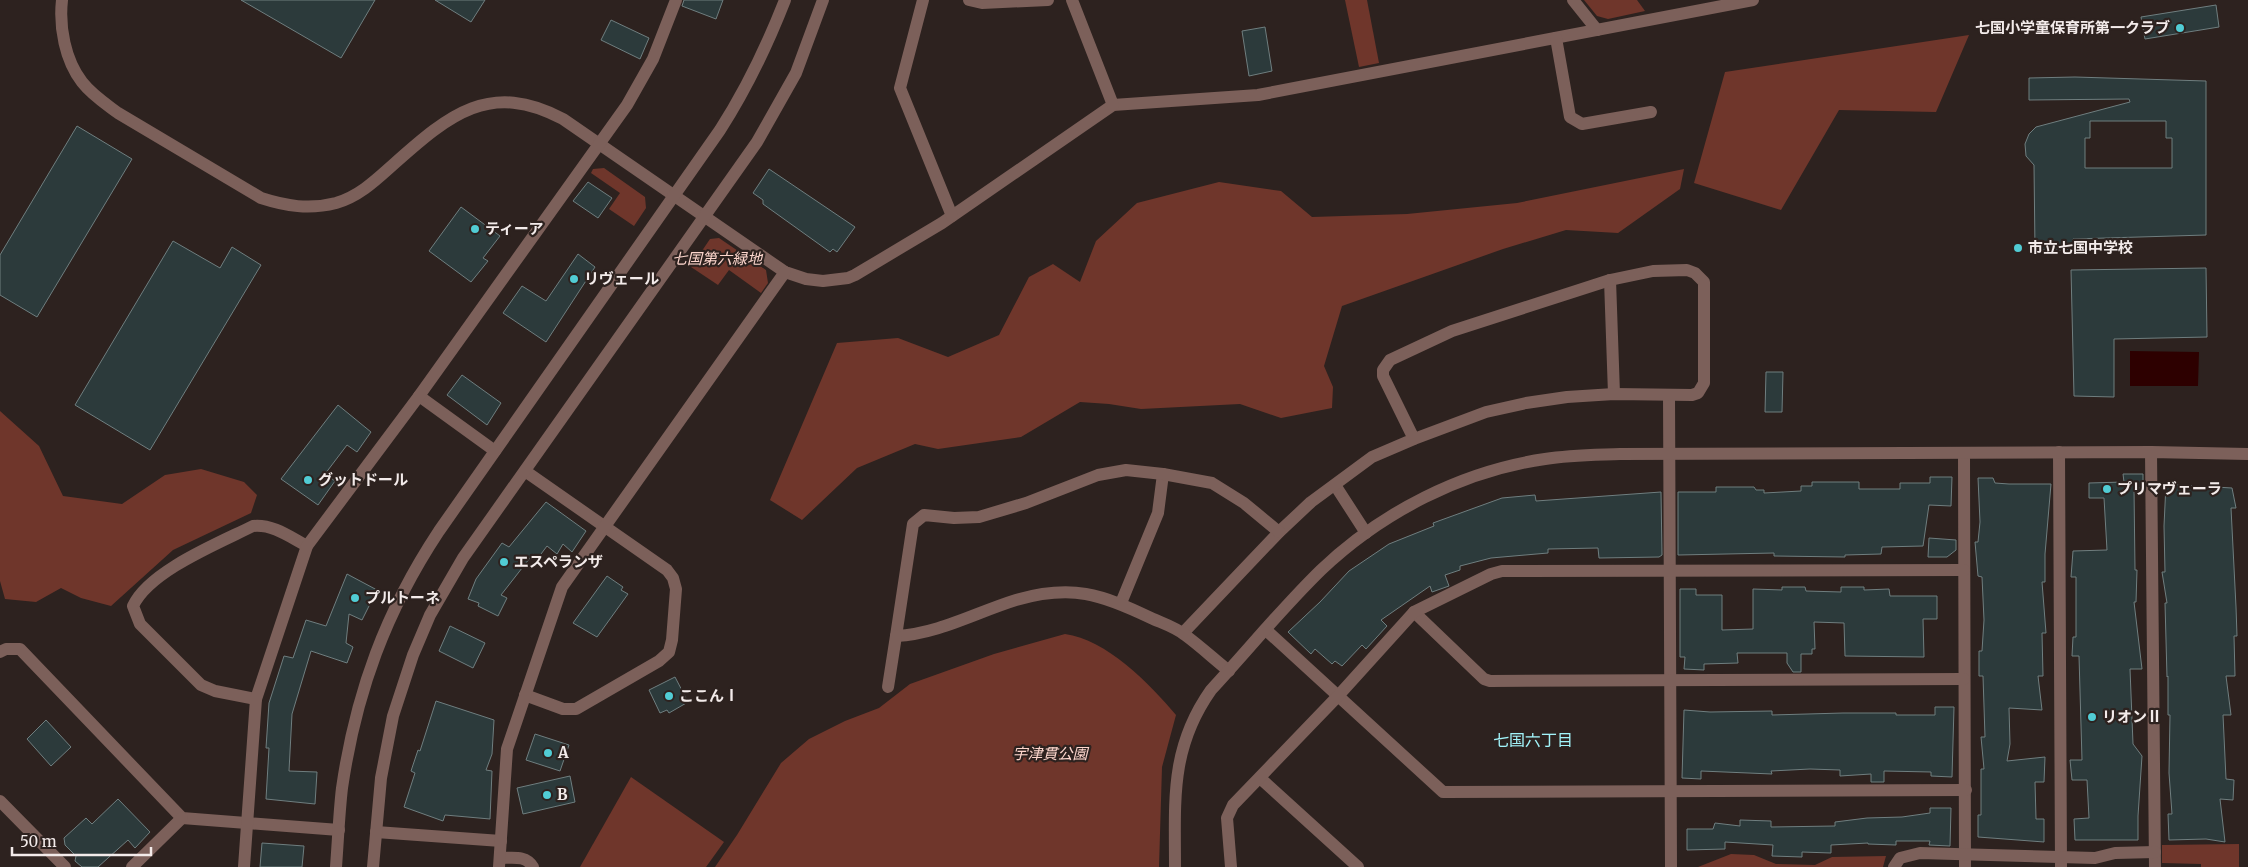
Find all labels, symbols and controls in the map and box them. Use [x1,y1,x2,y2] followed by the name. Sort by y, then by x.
[1975,18,2170,37] place label: 七国小学童保育所第一クラブ
[2174,22,2186,34] marker: 七国小学童保育所第一クラブ
[485,219,544,238] place label: ティーア
[469,223,481,235] marker: ティーア
[2028,238,2133,257] place label: 市立七国中学校
[2012,242,2024,254] marker: 市立七国中学校
[672,249,764,268] park label: 七国第六緑地
[584,269,659,288] place label: リヴェール
[568,273,580,285] marker: リヴェール
[318,470,408,489] place label: グットドール
[302,474,314,486] marker: グットドール
[2117,479,2222,498] place label: プリマヴェーラ
[2101,483,2113,495] marker: プリマヴェーラ
[514,552,603,571] place label: エスペランザ
[498,556,510,568] marker: エスペランザ
[365,588,440,607] place label: プルトーネ
[349,592,361,604] marker: プルトーネ
[679,686,739,705] place label: ここんⅠ
[663,690,675,702] marker: ここんⅠ
[2102,707,2162,726] place label: リオンⅡ
[2086,711,2098,723] marker: リオンⅡ
[1493,730,1573,750] district label: 七国六丁目
[557,743,569,762] place label: A
[1012,744,1089,763] park label: 宇津貫公園
[542,747,554,759] marker: A
[557,785,568,804] place label: B
[541,789,553,801] marker: B
[12,824,151,856] scale bar
[20,832,57,851] text: 50 m

